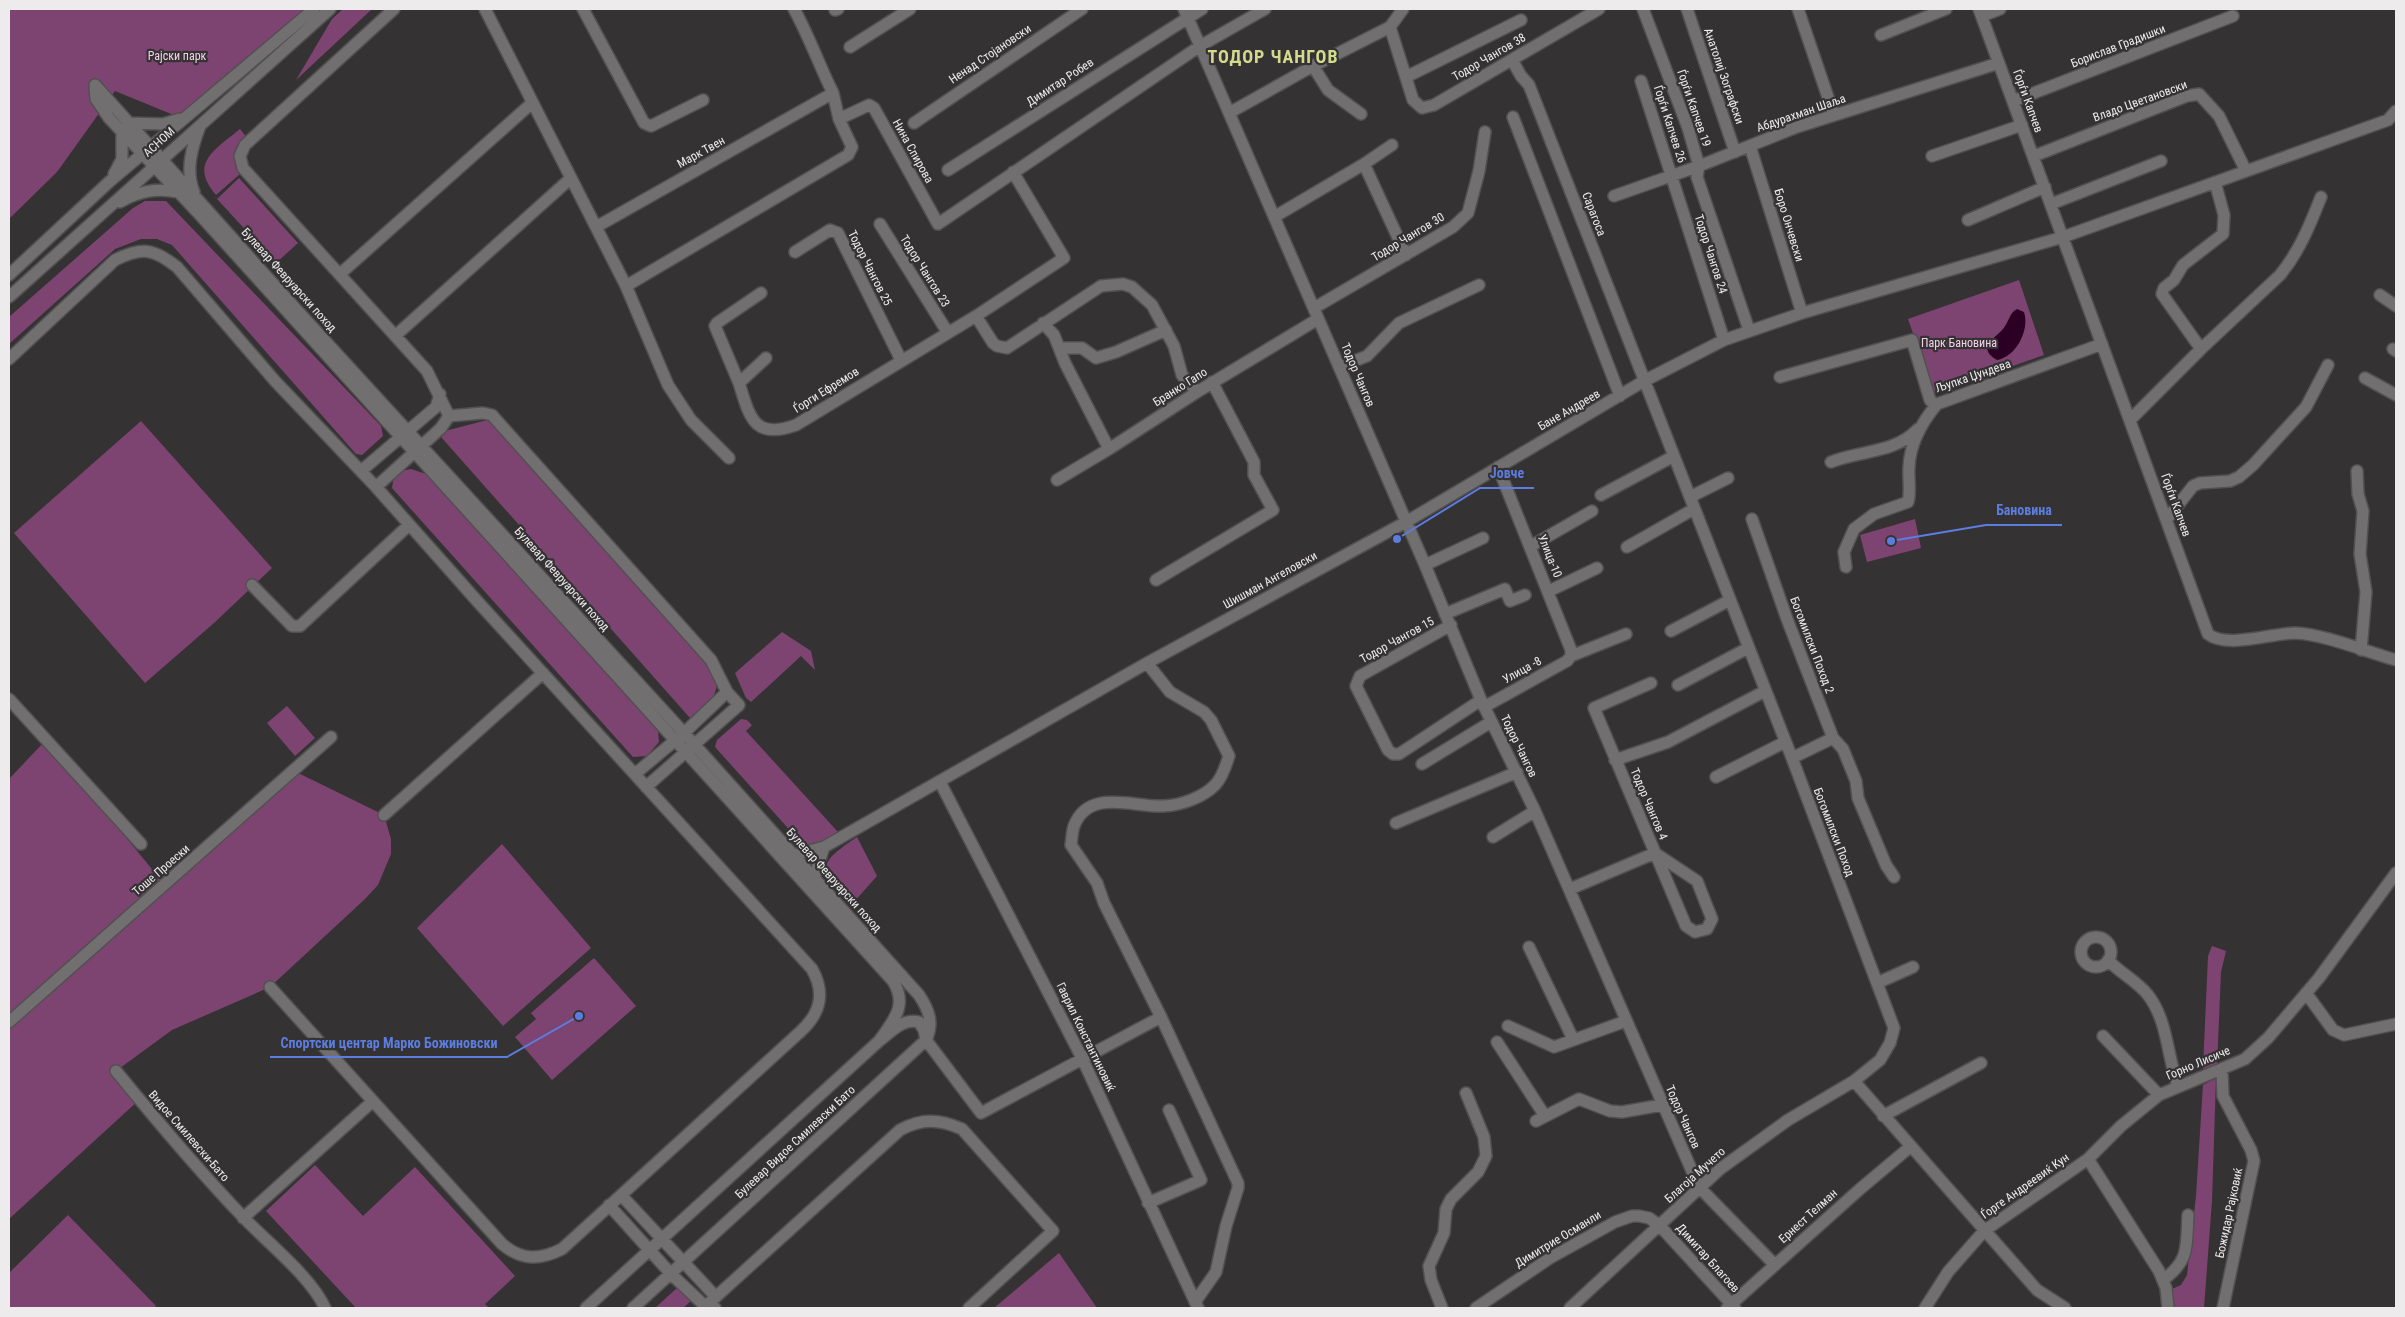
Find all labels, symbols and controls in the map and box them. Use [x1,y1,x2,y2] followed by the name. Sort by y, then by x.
[946,21,1034,87] street label: Ненад Стојановски
[2069,22,2167,70] street label: Борислав Градишки
[1701,26,1747,126] street label: Анатолиј Зографски
[1450,30,1528,84] street label: Тодор Чангов 38
[1207,46,1339,67] district label: ТОДОР ЧАНГОВ
[148,49,207,63] park label: Рајски парк
[1024,55,1096,109] street label: Димитар Робев
[1674,67,1715,148] street label: Ѓорѓи Капчев 19
[2010,67,2047,134] street label: Ѓорѓи Капчев
[2091,77,2189,125] street label: Владо Цветановски
[1651,83,1690,165] street label: Ѓорѓи Капчев 26
[1755,91,1848,135] street label: Абдурахман Шаља
[890,117,936,186] street label: Нина Спирова
[140,124,178,160] street label: АСНОМ
[675,133,727,171] street label: Марк Твен
[1771,187,1807,263] street label: Боро Ончевски
[1579,190,1609,238] street label: Сарагоса
[1369,210,1447,264] street label: Тодор Чангов 30
[1692,213,1730,295] street label: Тодор Чангов 24
[239,225,340,335] street label: Булевар Февруарски поход
[845,228,895,308] street label: Тодор Чангов 25
[897,232,953,310] street label: Тодор Чангов 23
[1921,336,1997,350] park label: Парк Бановина
[1338,341,1378,409] street label: Тодор Чангов
[1933,356,2013,395] street label: Љупка Џундева
[790,363,861,416] street label: Ѓорги Ефремов
[1150,365,1210,409] street label: Бранко Гапо
[1535,387,1603,433] street label: Бане Андреев
[1480,459,1534,488] callout: Јовче
[1490,465,1524,481] text: Јовче
[2158,471,2195,538] street label: Ѓорѓи Капчев
[1986,496,2062,525] callout: Бановина
[1996,502,2052,518] text: Бановина
[512,524,613,634] street label: Булевар Февруарски поход
[1535,532,1565,580] street label: Улица-10
[1221,548,1319,612] street label: Шишман Ангеловски
[1787,595,1837,695] street label: Богомилски Поход 2
[1358,614,1437,666] street label: Тодор Чангов 15
[1500,654,1544,686] street label: Улица -8
[1498,712,1540,780] street label: Тодор Чангов
[1628,766,1670,842] street label: Тодор Чангов 4
[1811,786,1858,879] street label: Богомилски Поход
[784,825,885,935] street label: Булевар Февруарски поход
[130,841,192,899] street label: Тоше Проески
[1053,980,1119,1094] street label: Гаврил Константиновиќ
[270,1028,507,1057] callout: Спортски центар Марко Божиновски
[281,1035,497,1051] text: Спортски центар Марко Божиновски
[2164,1043,2232,1083] street label: Горно Лисиче
[732,1083,858,1201] street label: Булевар Видое Смилевски Бато
[1663,1083,1703,1151] street label: Тодор Чангов
[146,1088,232,1184] street label: Видое Смилевски-Бато
[1662,1144,1728,1206] street label: Благоја Мучето
[1978,1150,2072,1222] street label: Ѓорге Андреевиќ Кун
[2213,1166,2245,1259] street label: Божидар Рајковиќ
[1776,1186,1840,1246] street label: Ернест Телман
[1512,1208,1604,1270] street label: Димитрие Османли
[1673,1221,1743,1295] street label: Димитар Благоев

